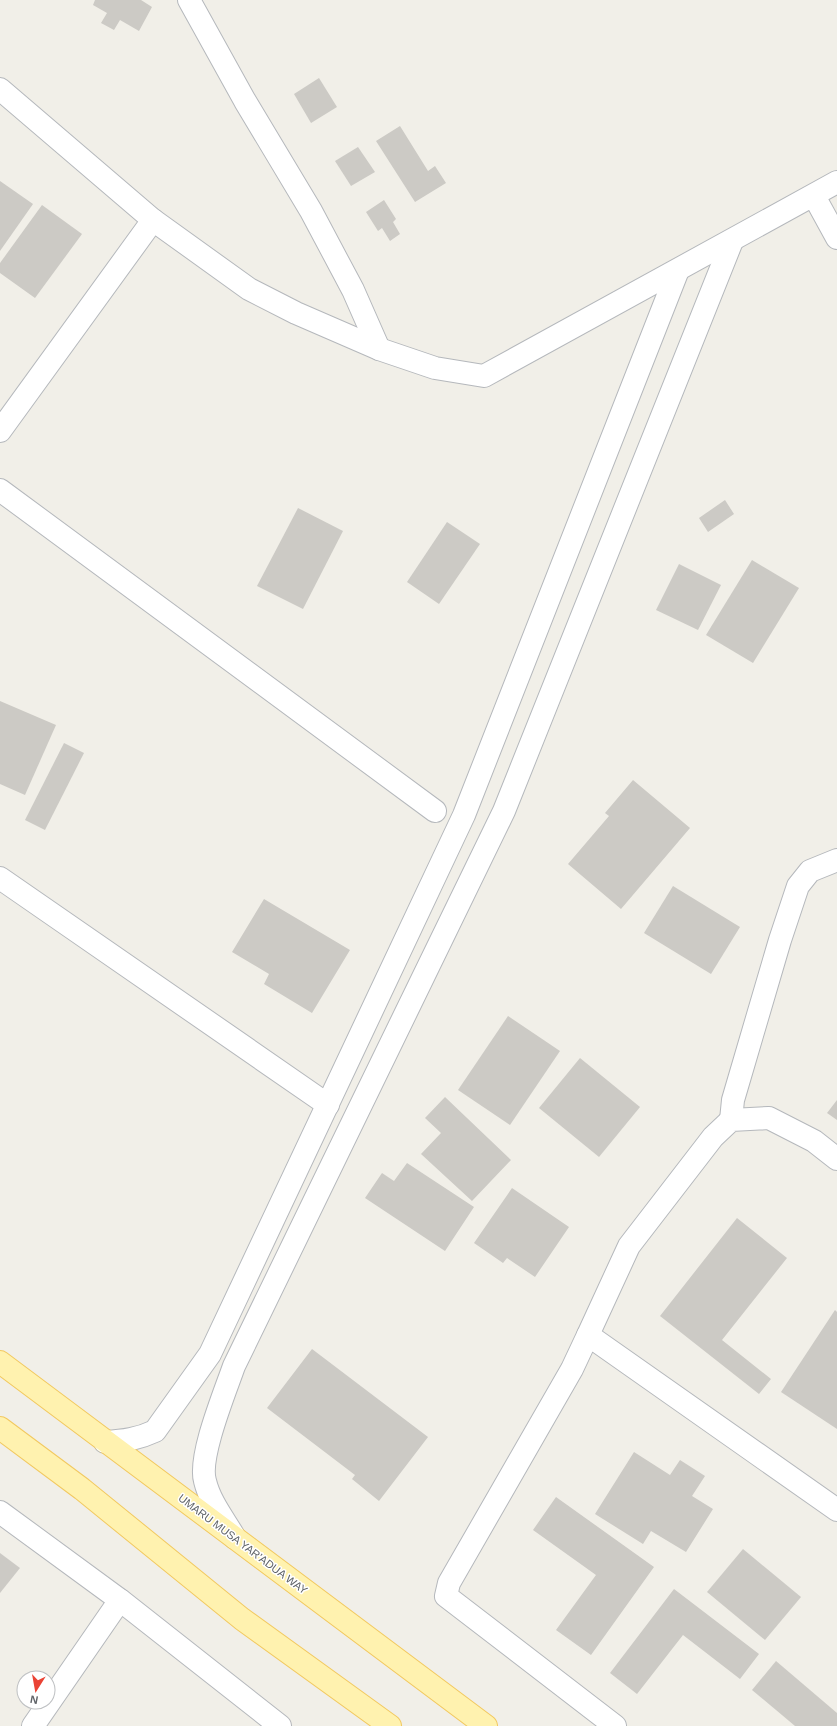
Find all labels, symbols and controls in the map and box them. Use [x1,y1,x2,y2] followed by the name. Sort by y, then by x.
[176,1492,310,1597] street label: UMARU MUSA YAR'ADUA WAY
[16,1670,56,1710] north arrow
[29,1693,39,1706] text: N

